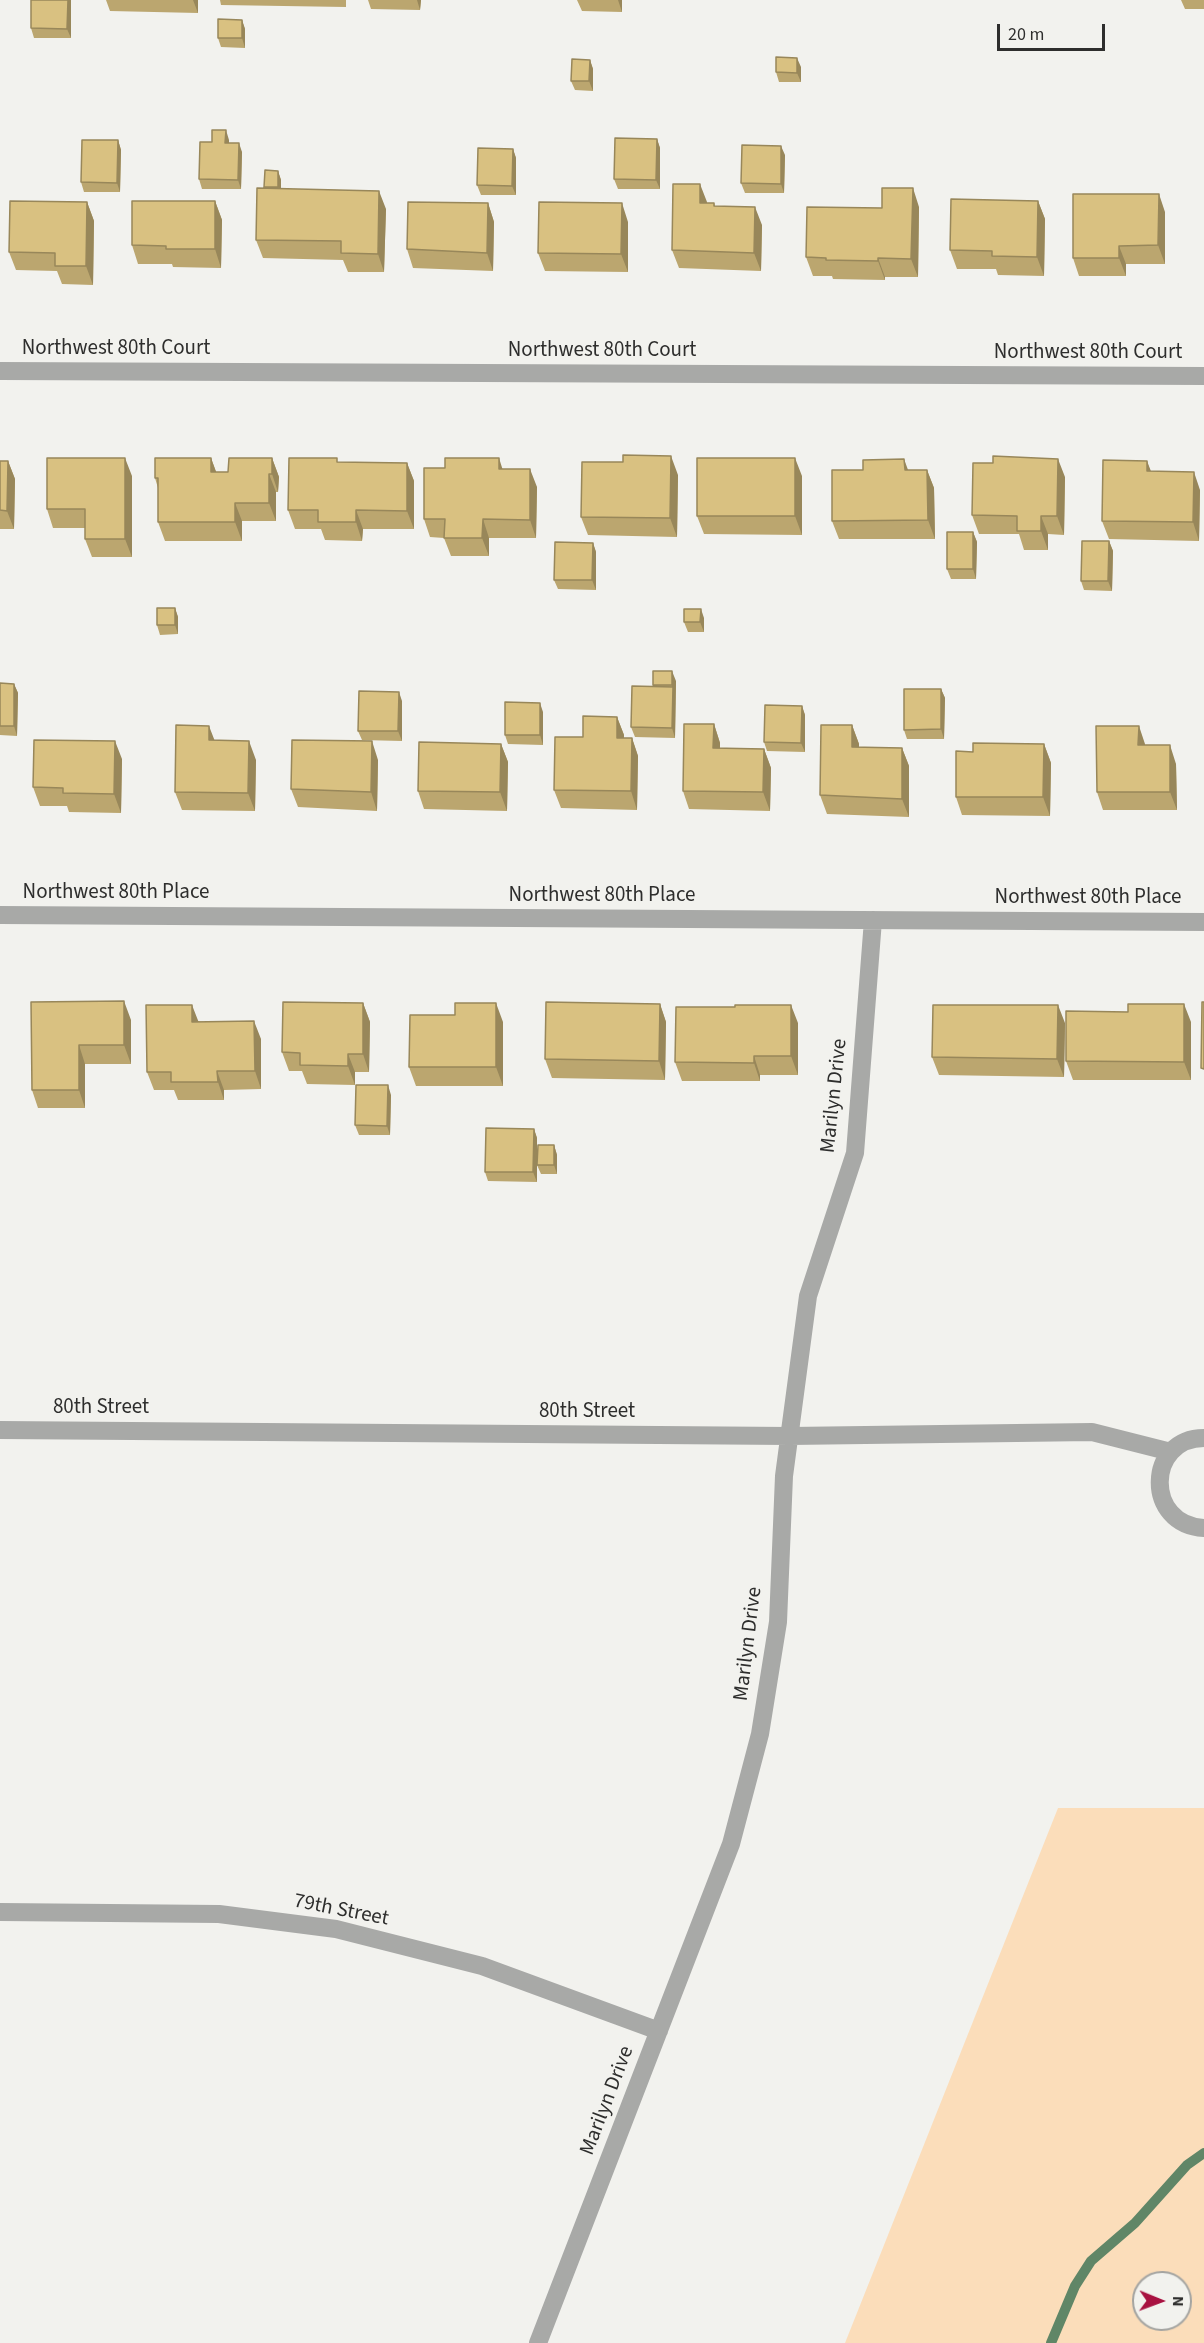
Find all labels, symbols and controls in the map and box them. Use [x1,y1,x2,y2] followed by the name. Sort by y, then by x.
[1000,12,1108,50] scale bar
[1008,22,1044,47] text: 20 m
[22,336,210,362] street label: Northwest 80th Court
[508,338,696,364] street label: Northwest 80th Court
[994,340,1182,366] street label: Northwest 80th Court
[23,880,209,906] street label: Northwest 80th Place
[509,883,695,909] street label: Northwest 80th Place
[995,885,1181,911] street label: Northwest 80th Place
[816,1038,854,1154] street label: Marilyn Drive
[53,1395,149,1421] street label: 80th Street
[539,1399,635,1425] street label: 80th Street
[730,1586,768,1702] street label: Marilyn Drive
[291,1889,391,1933] street label: 79th Street
[576,2043,640,2159] street label: Marilyn Drive
[1132,2271,1192,2331] north arrow
[1167,2296,1189,2307] text: N

